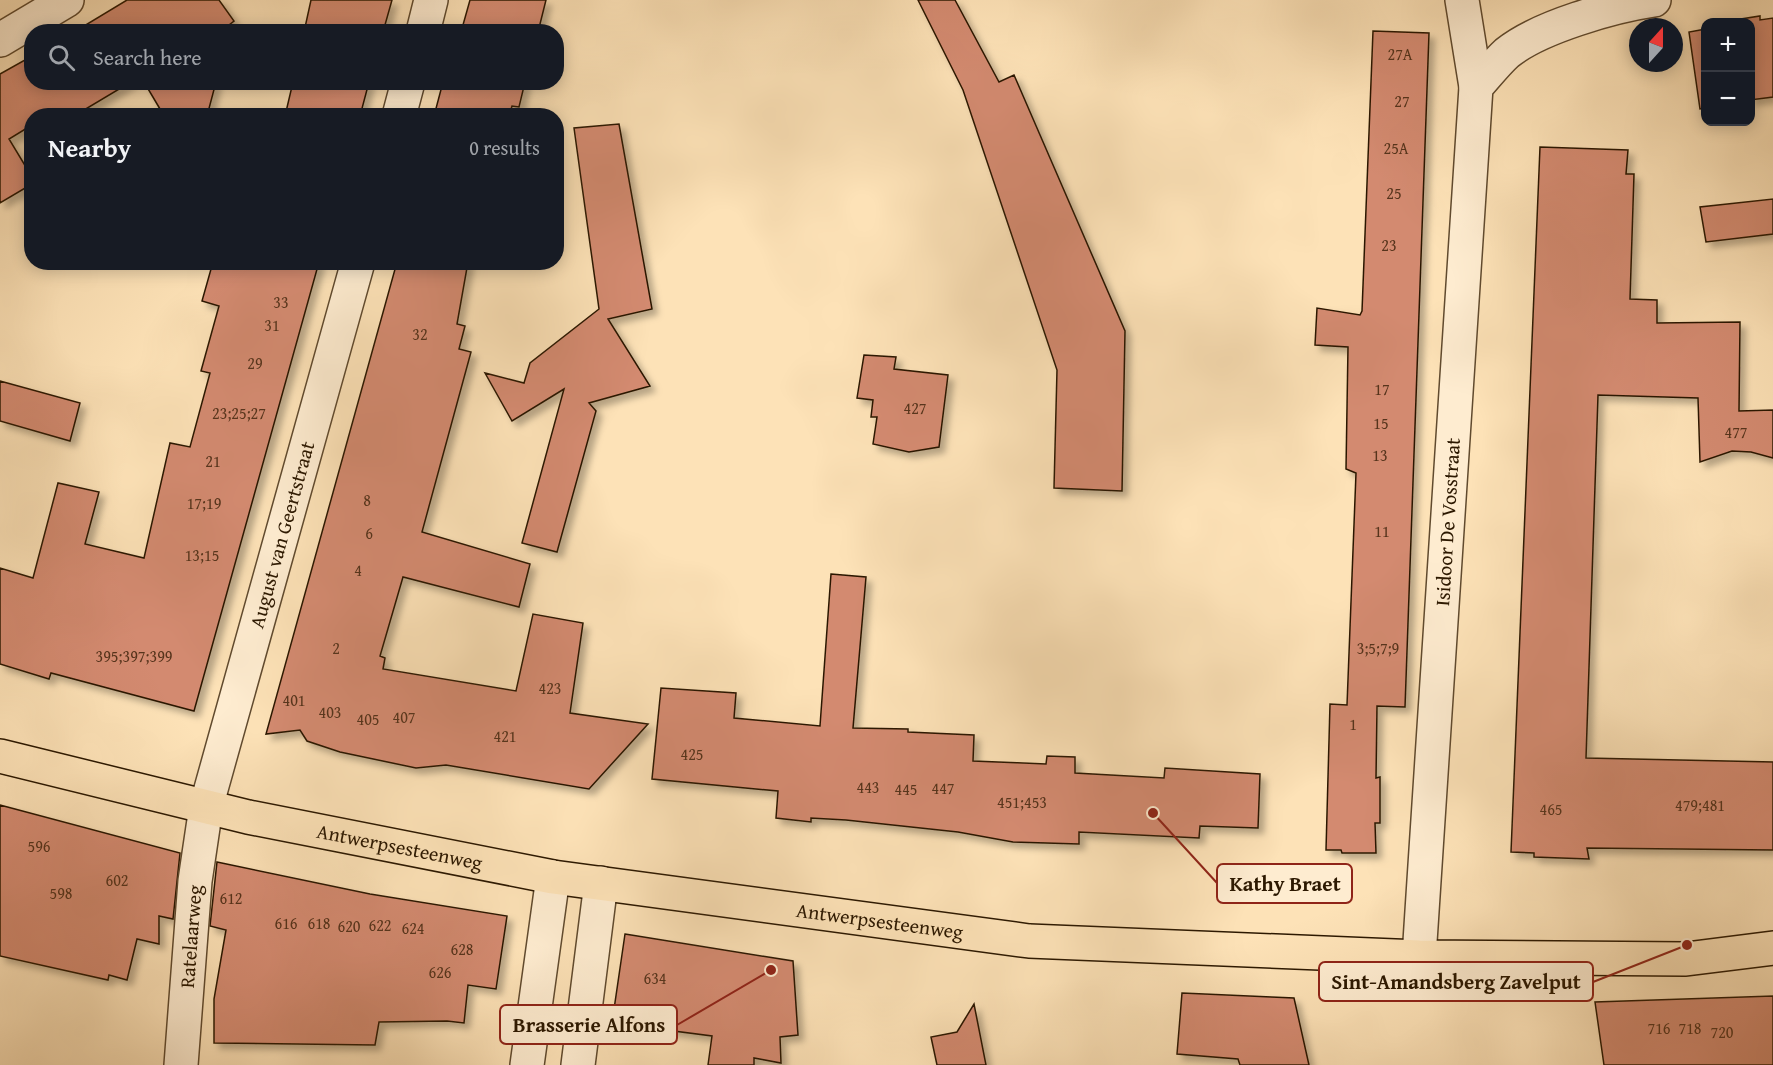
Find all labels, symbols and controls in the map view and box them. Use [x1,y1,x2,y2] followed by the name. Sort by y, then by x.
[1629,18,1683,72] north arrow
[1701,18,1755,126] map controls
[1701,18,1755,72] button: +
[24,24,564,90] search box
[45,41,78,74] icon: search
[93,41,202,73] text: Search here
[1387,42,1413,66] house number: 27A
[1701,72,1755,126] button: −
[1394,89,1410,113] house number: 27
[48,128,131,167] text: Nearby
[469,133,540,162] text: 0 results
[1383,136,1409,160] house number: 25A
[1386,181,1402,205] house number: 25
[1381,233,1397,257] house number: 23
[273,290,289,314] house number: 33
[264,313,280,337] house number: 31
[412,322,428,346] house number: 32
[247,351,263,375] house number: 29
[1374,377,1390,401] house number: 17
[903,396,927,420] house number: 427
[212,401,266,425] house number: 23;25;27
[1373,411,1389,435] house number: 15
[1724,420,1748,444] house number: 477
[1427,437,1467,607] street label: Isidoor De Vosstraat
[242,438,321,631] street label: August van Geertstraat
[1372,443,1388,467] house number: 13
[205,449,221,473] house number: 21
[363,488,371,512] house number: 8
[187,491,222,515] house number: 17;19
[1374,519,1390,543] house number: 11
[365,521,373,545] house number: 6
[185,543,219,567] house number: 13;15
[354,558,362,582] house number: 4
[332,636,340,660] house number: 2
[1357,636,1400,660] house number: 3;5;7;9
[95,644,173,668] house number: 395;397;399
[538,676,562,700] house number: 423
[282,688,306,712] house number: 401
[318,700,342,724] house number: 403
[392,705,416,729] house number: 407
[356,707,380,731] house number: 405
[1349,712,1357,736] house number: 1
[493,724,517,748] house number: 421
[680,742,704,766] house number: 425
[856,775,880,799] house number: 443
[931,776,955,800] house number: 447
[894,777,918,801] house number: 445
[997,790,1047,814] house number: 451;453
[1675,793,1725,817] house number: 479;481
[1539,797,1563,821] house number: 465
[314,816,485,877] street label: Antwerpsesteenweg
[27,834,51,858] house number: 596
[1217,864,1352,903] callout: Kathy Braet
[105,868,129,892] house number: 602
[1229,868,1341,899] text: Kathy Braet
[49,881,73,905] house number: 598
[172,884,209,989] street label: Ratelaarweg
[219,886,243,910] house number: 612
[795,895,965,946] street label: Antwerpsesteenweg
[274,911,298,935] house number: 616
[307,911,331,935] house number: 618
[368,913,392,937] house number: 622
[337,914,361,938] house number: 620
[401,916,425,940] house number: 624
[450,937,474,961] house number: 628
[428,960,452,984] house number: 626
[1319,962,1593,1001] callout: Sint-Amandsberg Zavelput
[643,966,667,990] house number: 634
[1331,966,1581,997] text: Sint-Amandsberg Zavelput
[500,1005,677,1044] callout: Brasserie Alfons
[513,1009,665,1040] text: Brasserie Alfons
[1647,1016,1671,1040] house number: 716
[1678,1016,1702,1040] house number: 718
[1710,1020,1734,1044] house number: 720

